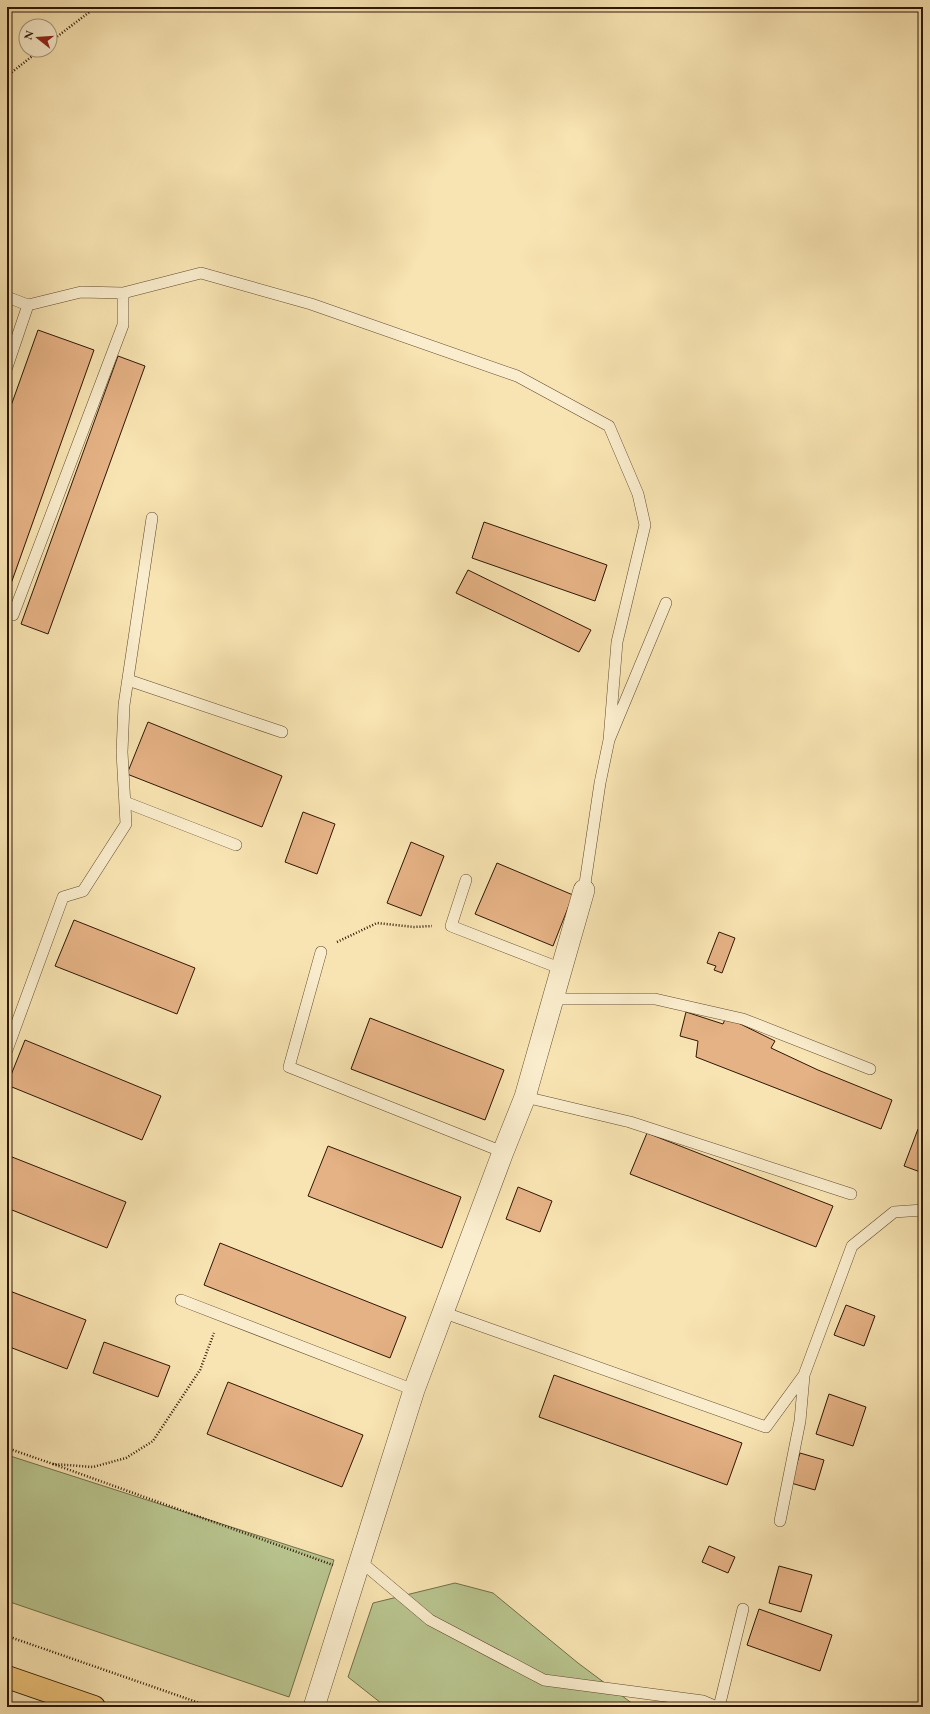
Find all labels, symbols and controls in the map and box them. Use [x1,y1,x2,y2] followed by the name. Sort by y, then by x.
[18,18,58,58] north arrow
[20,29,36,41] text: N

